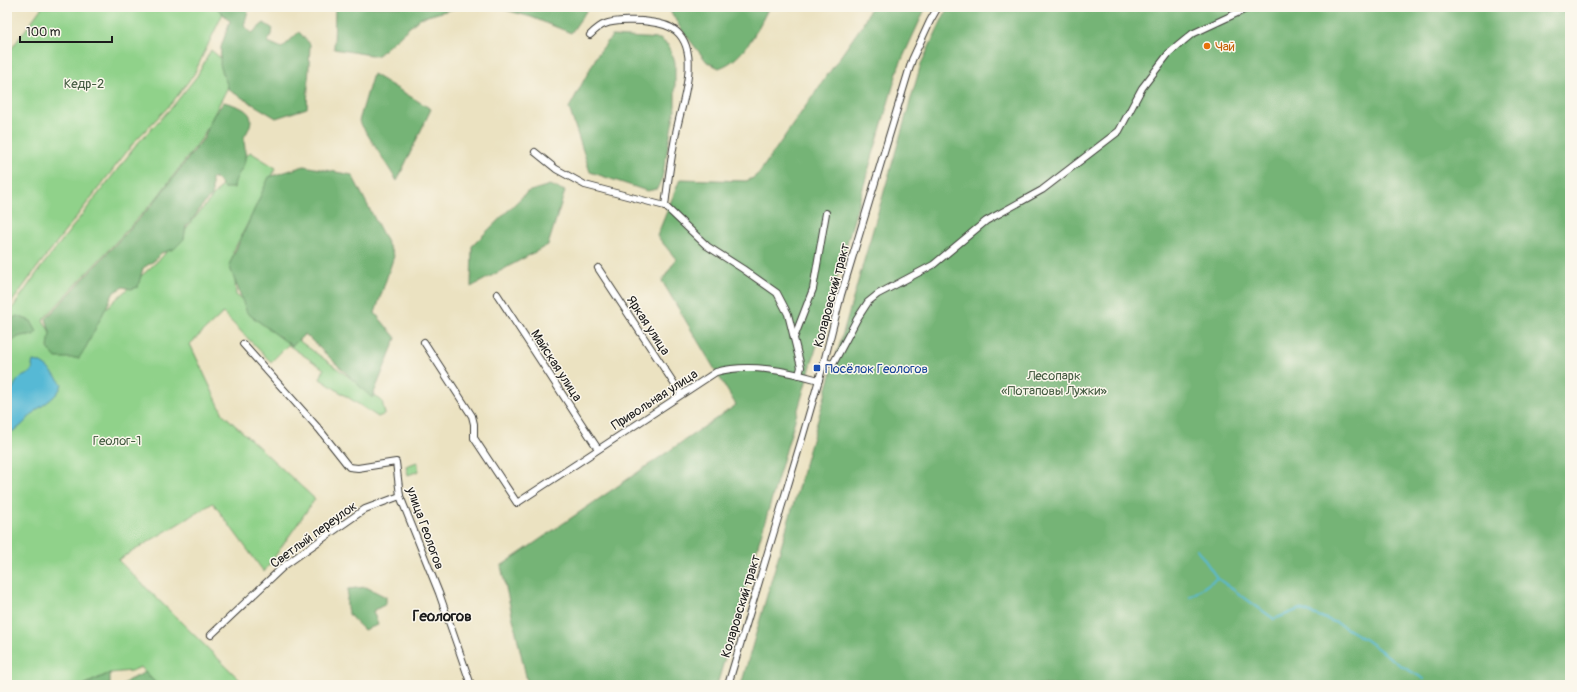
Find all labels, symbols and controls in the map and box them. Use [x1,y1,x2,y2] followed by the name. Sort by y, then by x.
[20,18,112,44] scale bar
[26,25,61,40] text: 100 m
[1215,39,1235,55] place label: Чай
[1202,41,1212,51] marker: Чай
[64,76,104,92] park label: Кедр-2
[810,241,854,349] street label: Коларовский тракт
[623,293,673,358] street label: Яркая улица
[527,327,585,404] street label: Майская улица
[825,361,928,377] place label: Посёлок Геологов
[812,363,822,373] marker: Посёлок Геологов
[608,366,701,434] street label: Привольная улица
[1001,368,1107,399] park label: Лесопарк «Потаповы Лужки»
[93,433,141,449] park label: Геолог-1
[402,484,447,572] street label: улица Геологов
[267,498,360,572] street label: Светлый переулок
[718,552,764,660] street label: Коларовский тракт
[412,607,472,626] district label: Геологов

